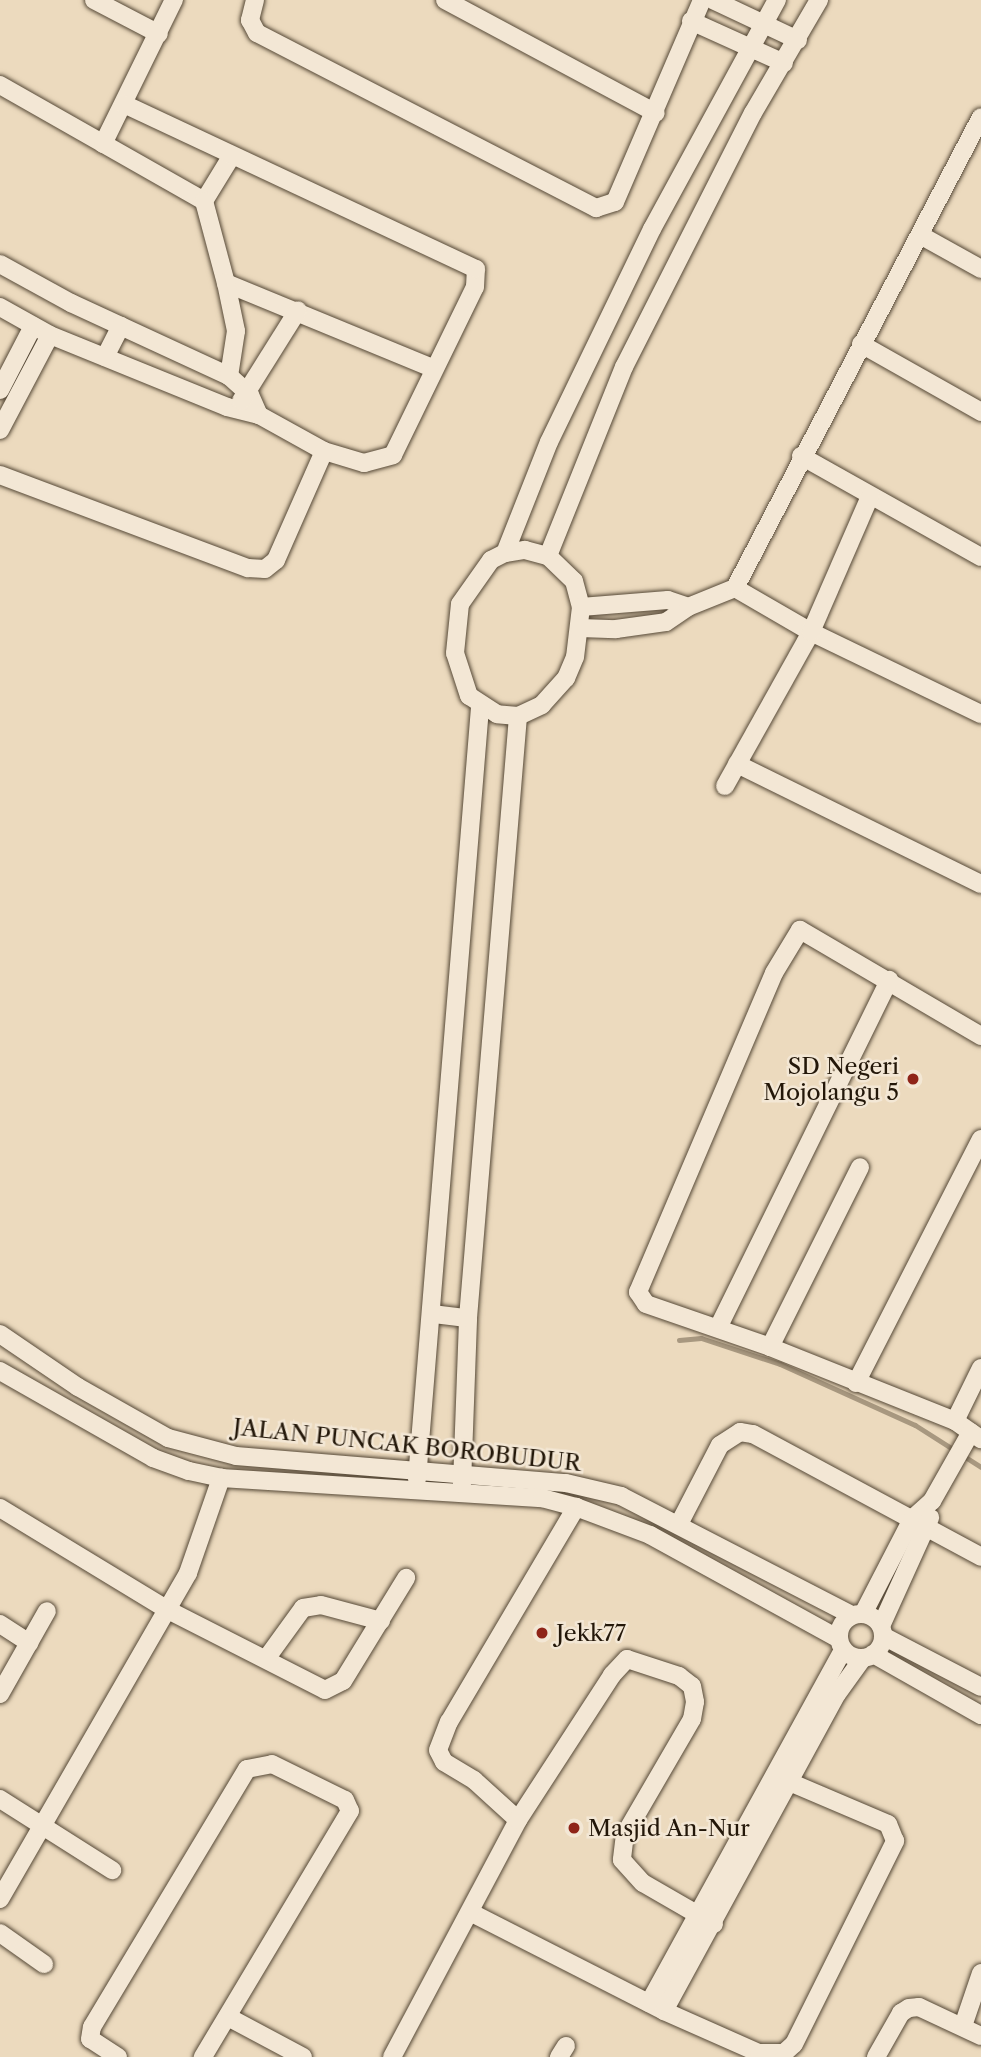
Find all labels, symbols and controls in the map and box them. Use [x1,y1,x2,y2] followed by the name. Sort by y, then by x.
[763,1052,899,1106] place label: SD Negeri Mojolangu 5
[905,1071,921,1087] marker: SD Negeri Mojolangu 5
[231,1413,583,1477] street label: JALAN PUNCAK BOROBUDUR
[556,1619,626,1647] place label: Jekk77
[534,1625,550,1641] marker: Jekk77
[588,1814,751,1842] place label: Masjid An-Nur
[566,1820,582,1836] marker: Masjid An-Nur

